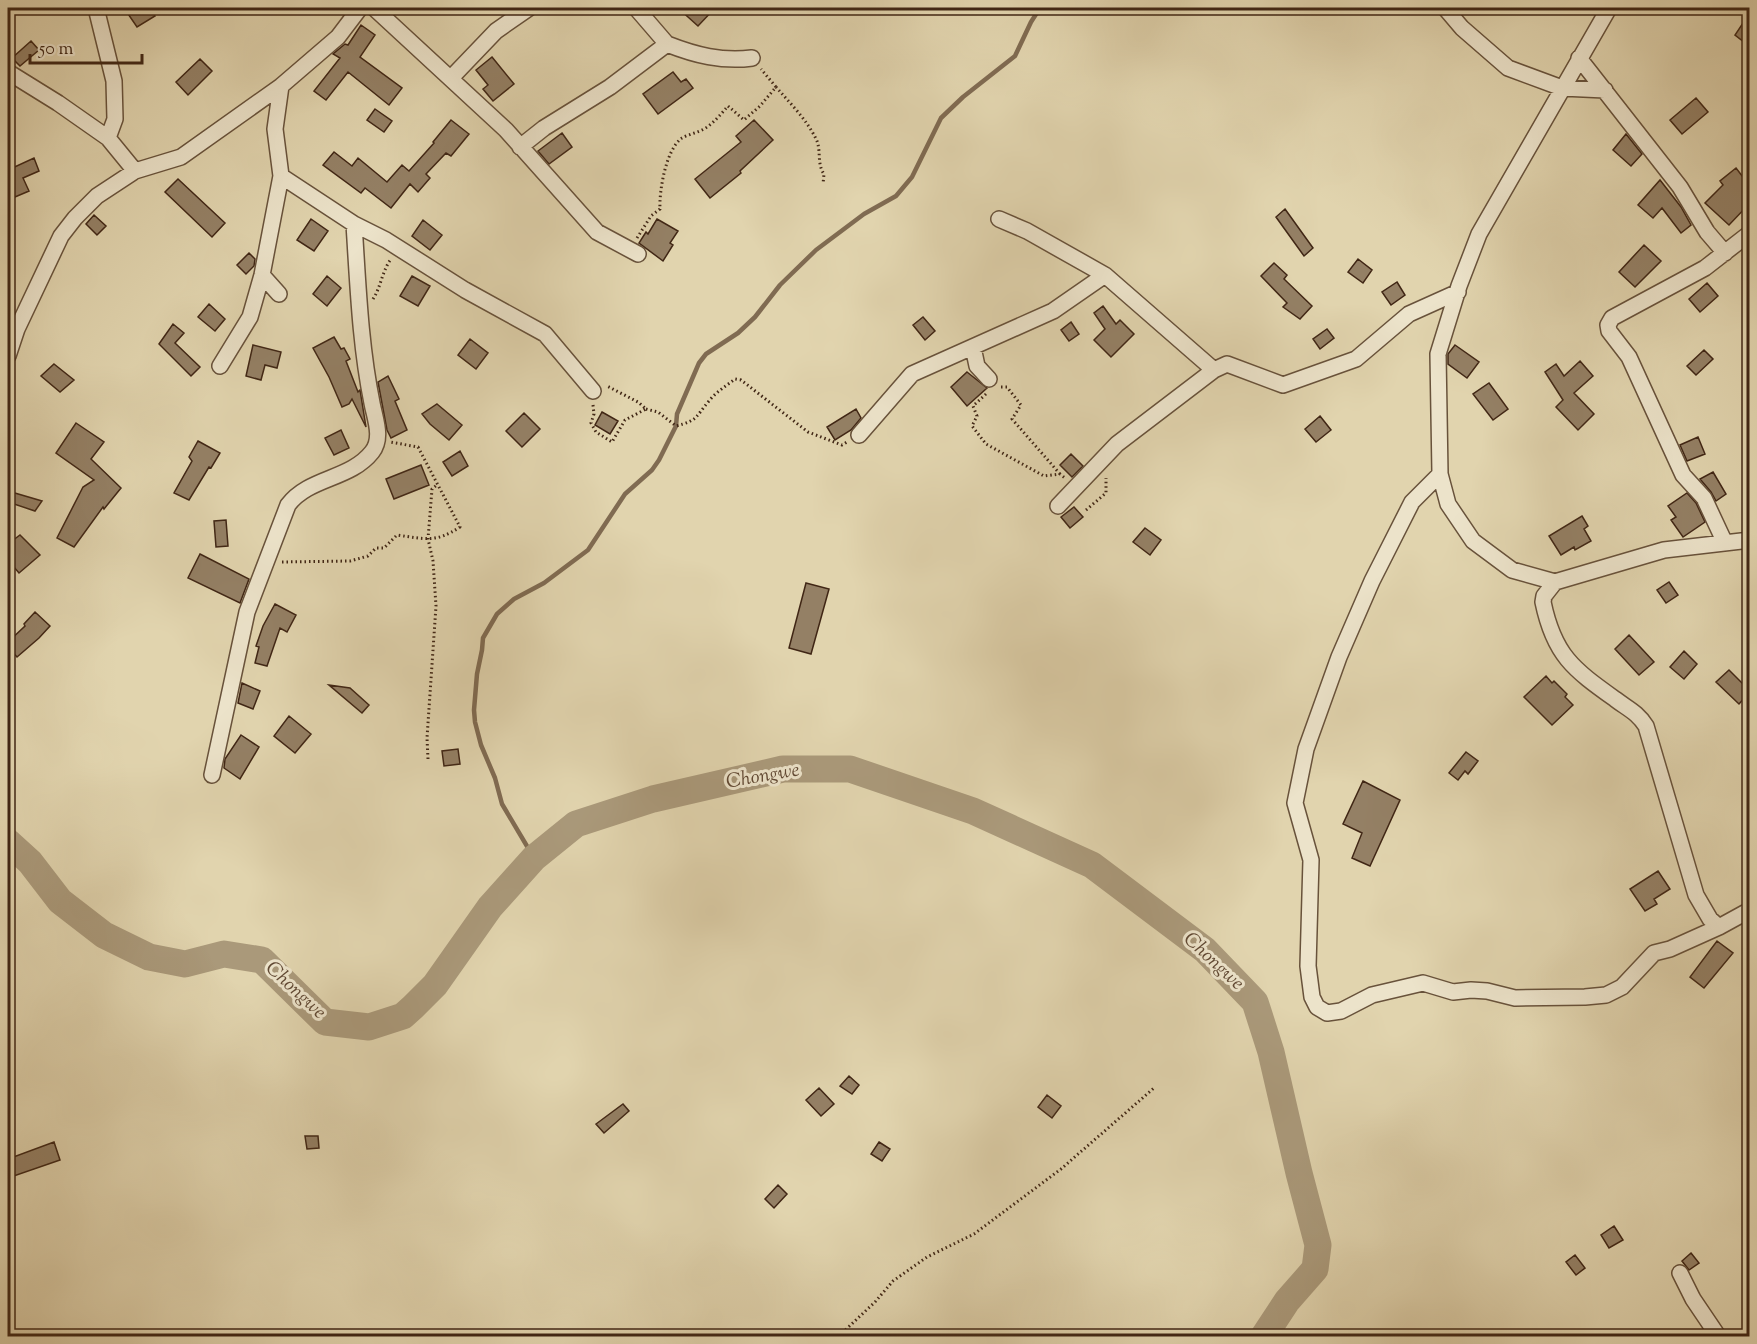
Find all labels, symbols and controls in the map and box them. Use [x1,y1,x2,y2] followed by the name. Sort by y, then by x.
[30,27,142,65] scale bar
[38,37,74,63] text: 50 m
[724,756,802,798] water label: Chongwe
[1176,926,1250,998] water label: Chongwe
[258,955,332,1027] water label: Chongwe

